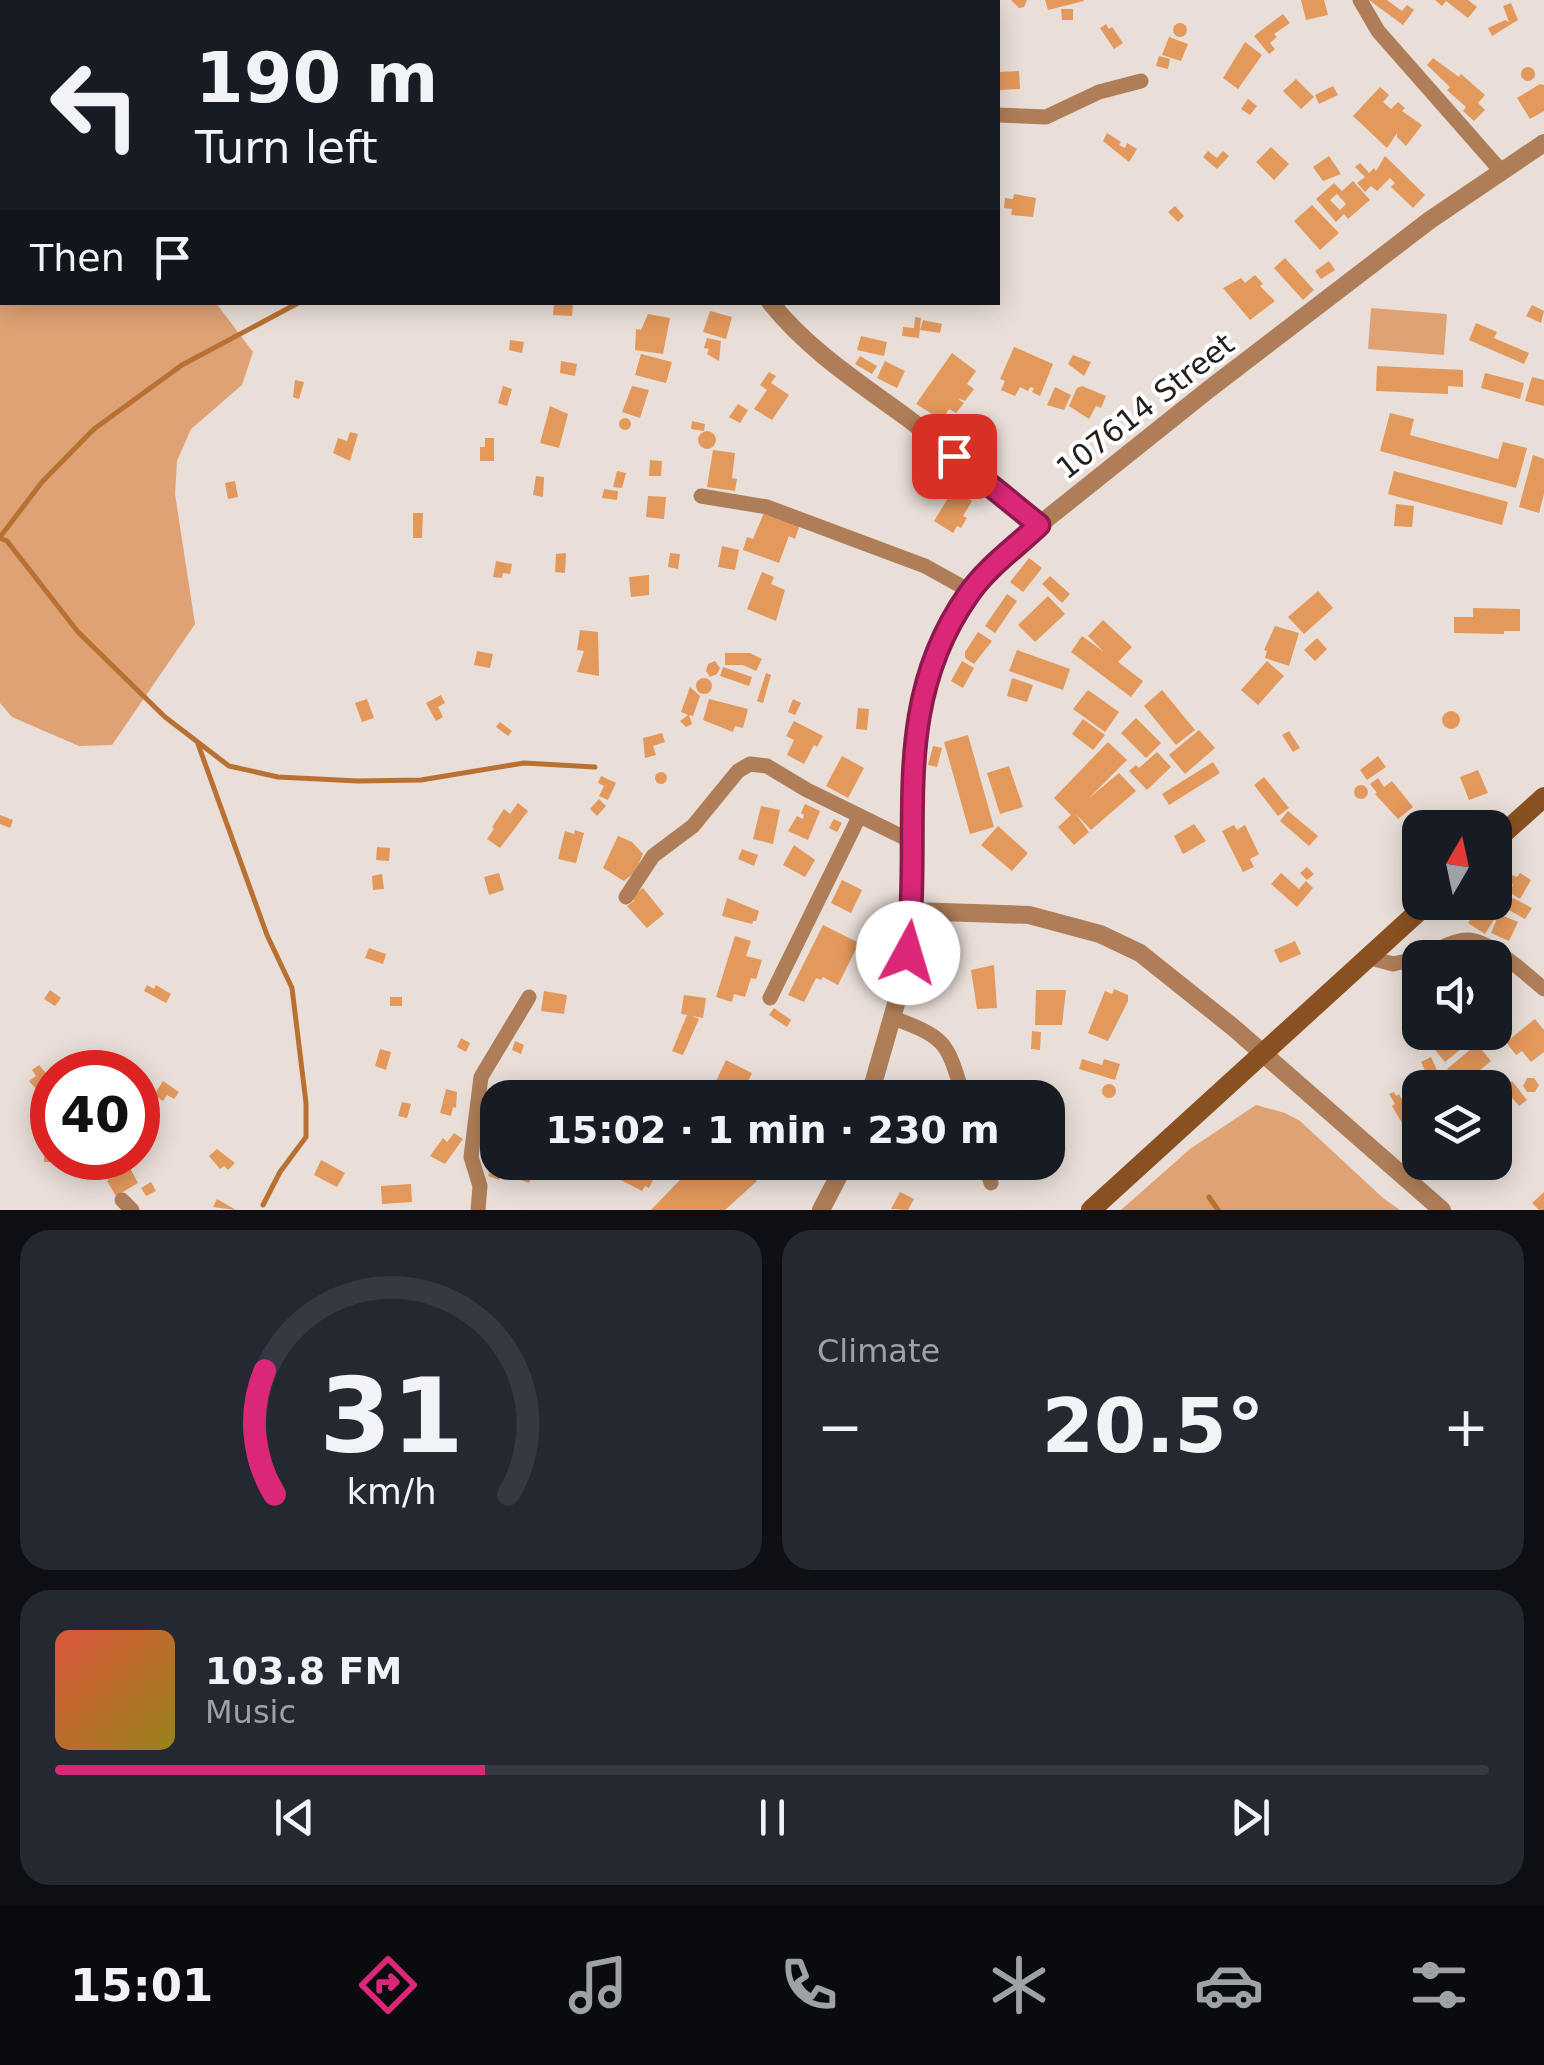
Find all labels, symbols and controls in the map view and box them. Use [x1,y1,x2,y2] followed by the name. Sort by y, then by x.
[195,37,438,119] text: 190 m
[30,40,160,170] icon: left
[195,121,378,174] text: Turn left
[145,230,200,285] icon: arrive
[30,236,125,280] text: Then
[1049,326,1241,486] street label: 107614 Street
[912,414,997,499] pin
[927,429,982,484] icon: arrive
[1402,810,1512,920] north arrow
[1402,810,1512,1180] map controls
[856,901,960,1005] position arrow
[1402,940,1512,1050] button: sound
[30,1050,160,1180] speed limit sign: 40
[1402,1070,1512,1180] button: layers
[545,1108,1000,1152] text: 15:02 · 1 min · 230 m
[817,1332,940,1370] text: Climate
[319,1355,463,1477] text: 31
[1042,1382,1264,1470] text: 20.5°
[817,1395,863,1459] text: −
[1443,1395,1489,1459] text: +
[346,1471,436,1512] text: km/h
[205,1649,402,1693] text: 103.8 FM
[205,1693,296,1731] text: Music
[267,1790,322,1845] icon: previous
[745,1790,800,1845] icon: pause
[1223,1790,1278,1845] icon: next
[353,1950,423,2020] icon: directions
[563,1950,633,2020] icon: music
[774,1950,844,2020] icon: phone
[984,1950,1054,2020] icon: climate
[1194,1950,1264,2020] icon: car
[1404,1950,1474,2020] icon: filters
[70,1959,213,2012] text: 15:01

